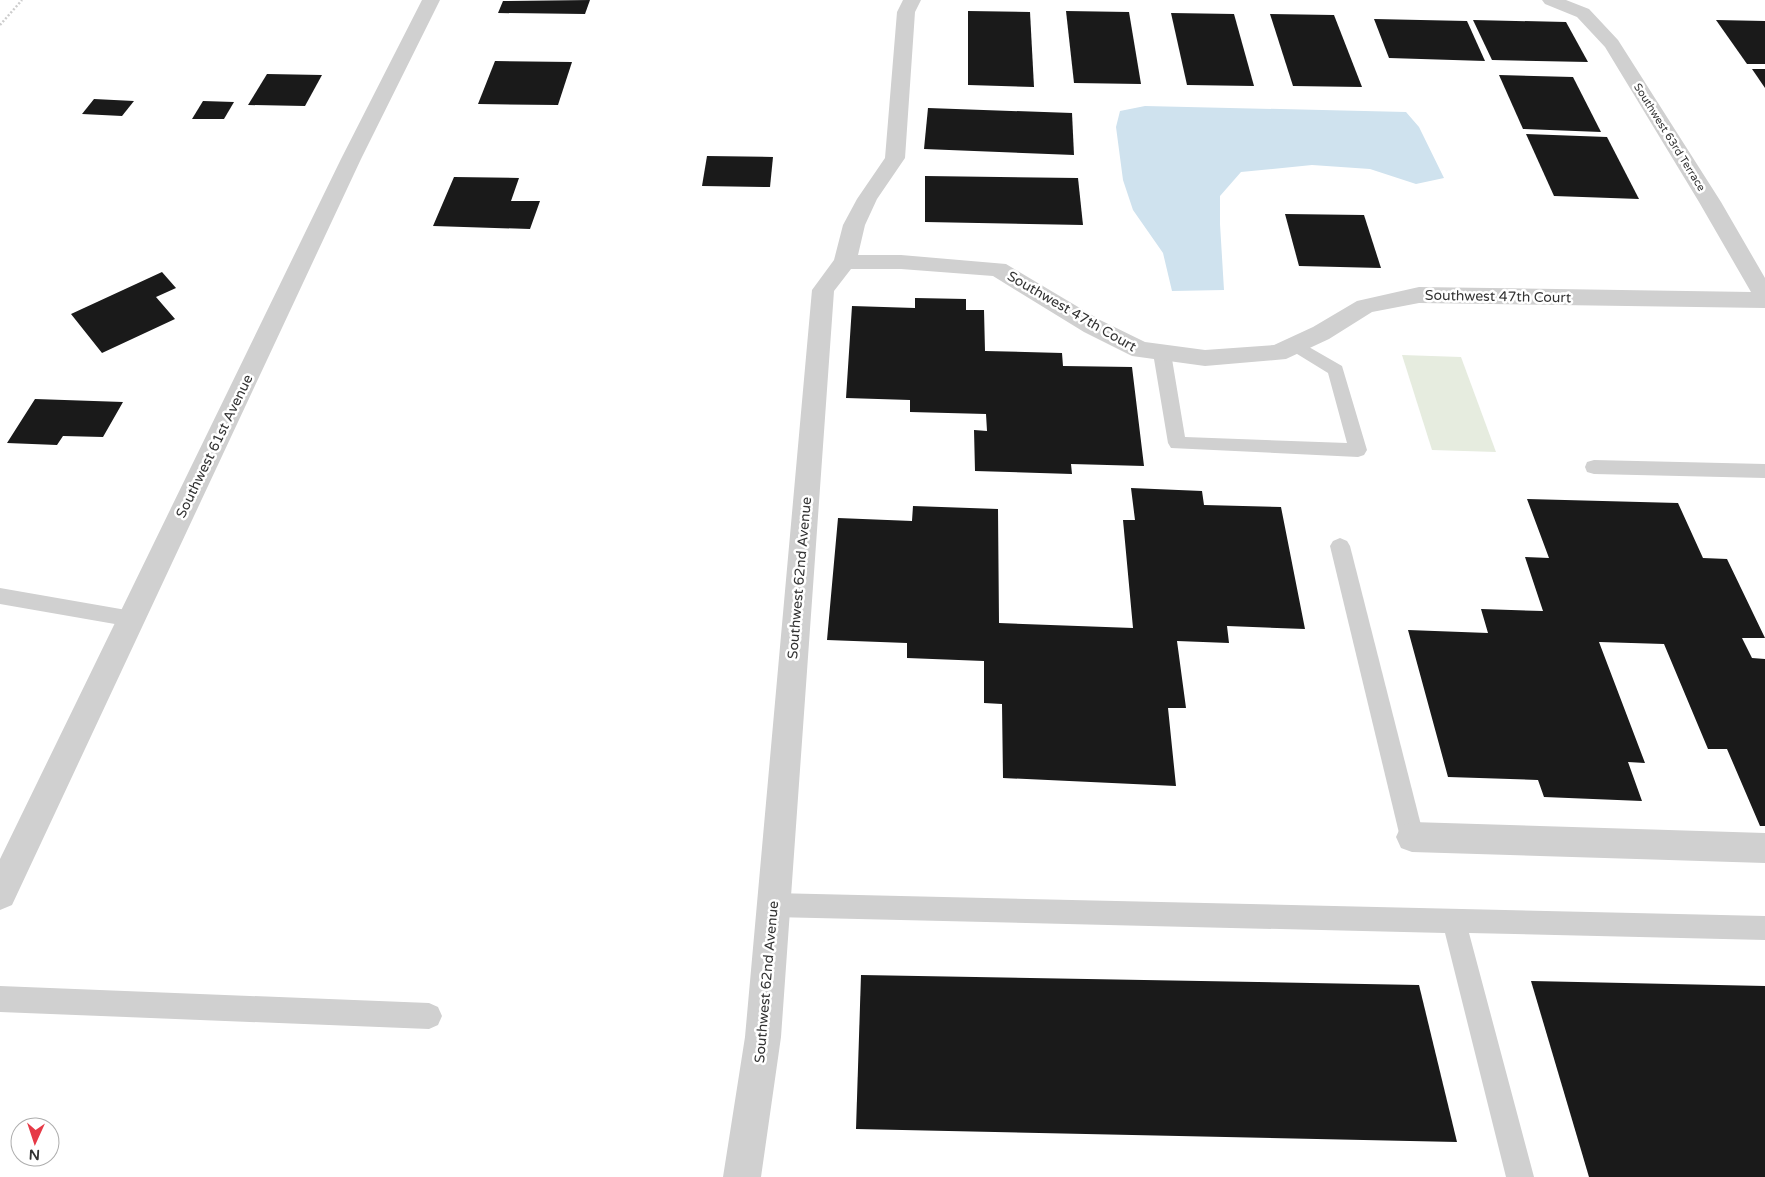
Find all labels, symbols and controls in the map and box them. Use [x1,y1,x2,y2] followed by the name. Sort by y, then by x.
[1631,81,1708,194] street label: Southwest 63rd Terrace
[1004,267,1140,356] street label: Southwest 47th Court
[1425,287,1572,306] street label: Southwest 47th Court
[172,372,257,521] street label: Southwest 61st Avenue
[784,496,815,660] street label: Southwest 62nd Avenue
[751,900,782,1064] street label: Southwest 62nd Avenue
[10,1117,60,1167] north arrow
[28,1146,40,1163] text: N

